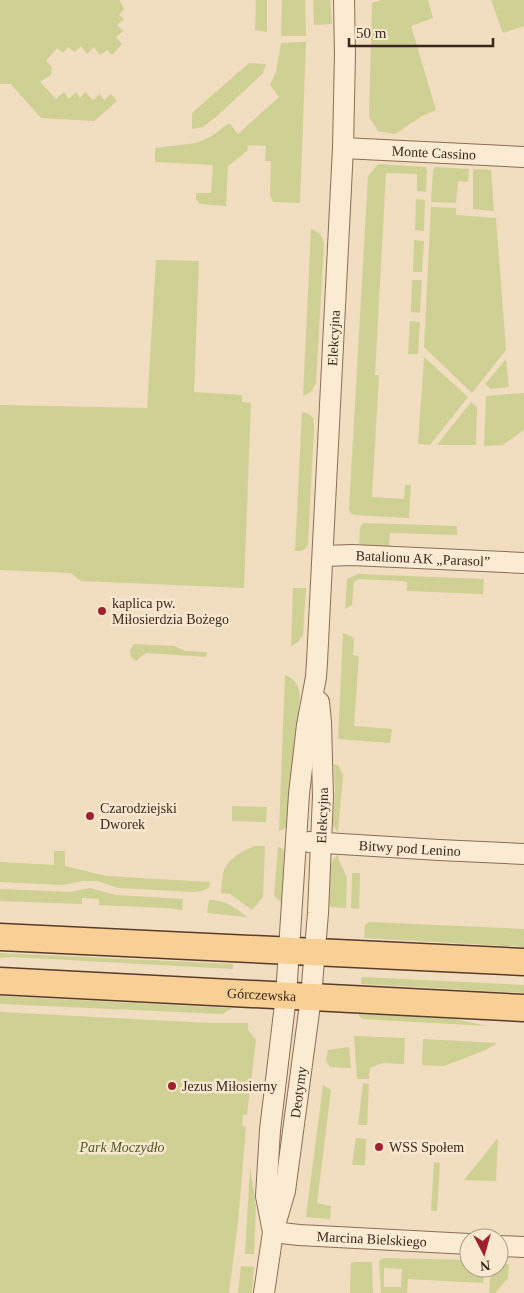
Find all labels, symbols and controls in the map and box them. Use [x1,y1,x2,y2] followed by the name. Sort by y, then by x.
[349,15,493,47] scale bar
[356,25,387,41] text: 50 m
[391,143,476,163] street label: Monte Cassino
[325,309,343,366] street label: Elekcyjna
[355,548,490,569] street label: Batalionu AK „Parasol”
[112,596,229,627] place label: kaplica pw. Miłosierdzia Bożego
[96,605,108,617] marker: kaplica pw. Miłosierdzia Bożego
[314,787,331,844] street label: Elekcyjna
[100,801,177,832] place label: Czarodziejski Dworek
[84,810,96,822] marker: Czarodziejski Dworek
[358,838,461,859] street label: Bitwy pod Lenino
[227,986,297,1004] street label: Górczewska
[288,1066,310,1119] street label: Deotymy
[182,1079,277,1094] place label: Jezus Miłosierny
[166,1080,178,1092] marker: Jezus Miłosierny
[78,1140,165,1155] park label: Park Moczydło
[389,1140,464,1155] place label: WSS Społem
[373,1141,385,1153] marker: WSS Społem
[459,1228,509,1278] north arrow
[316,1229,427,1250] street label: Marcina Bielskiego
[479,1257,491,1273] text: N

